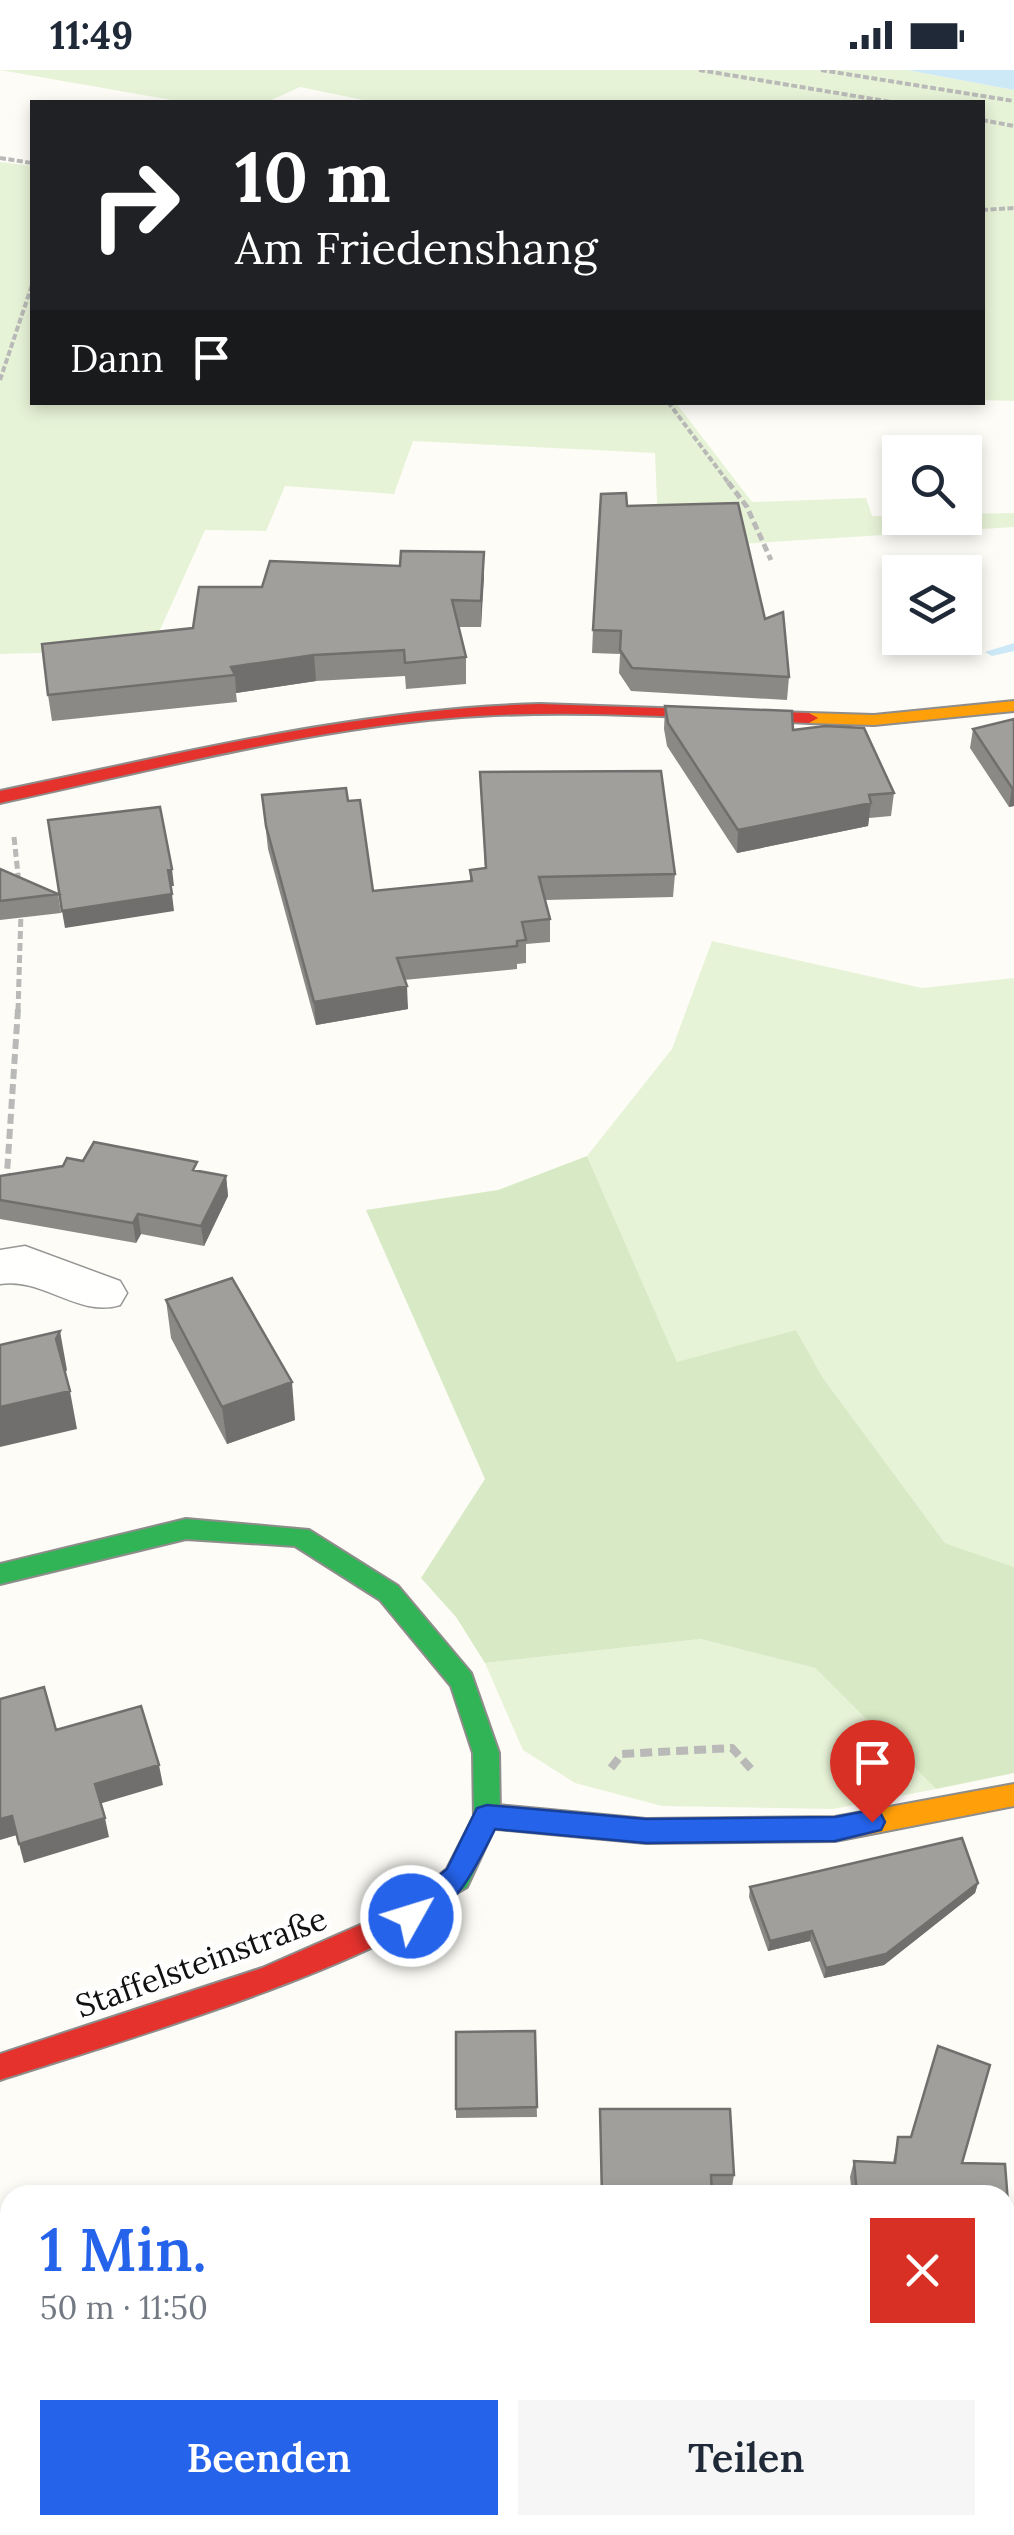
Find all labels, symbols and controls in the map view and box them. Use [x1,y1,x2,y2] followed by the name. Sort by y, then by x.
[50,11,133,59] text: 11:49
[235,132,391,221] text: 10 m
[70,140,200,270] icon: right
[235,219,598,276] text: Am Friedenshang
[184,330,239,385] icon: arrive
[70,334,164,382] text: Dann
[882,435,982,655] map controls
[882,435,982,535] button: search
[882,555,982,655] button: layers
[830,1720,915,1823] pin
[845,1735,900,1790] icon: arrive
[359,1864,463,1968] position arrow
[70,1898,332,2026] street label: Staffelsteinstraße
[40,2211,207,2287] text: 1 Min.
[870,2218,975,2323] button: close
[40,2287,208,2328] text: 50 m · 11:50
[40,2400,498,2515] button: Beenden
[518,2400,975,2515] button: Teilen

